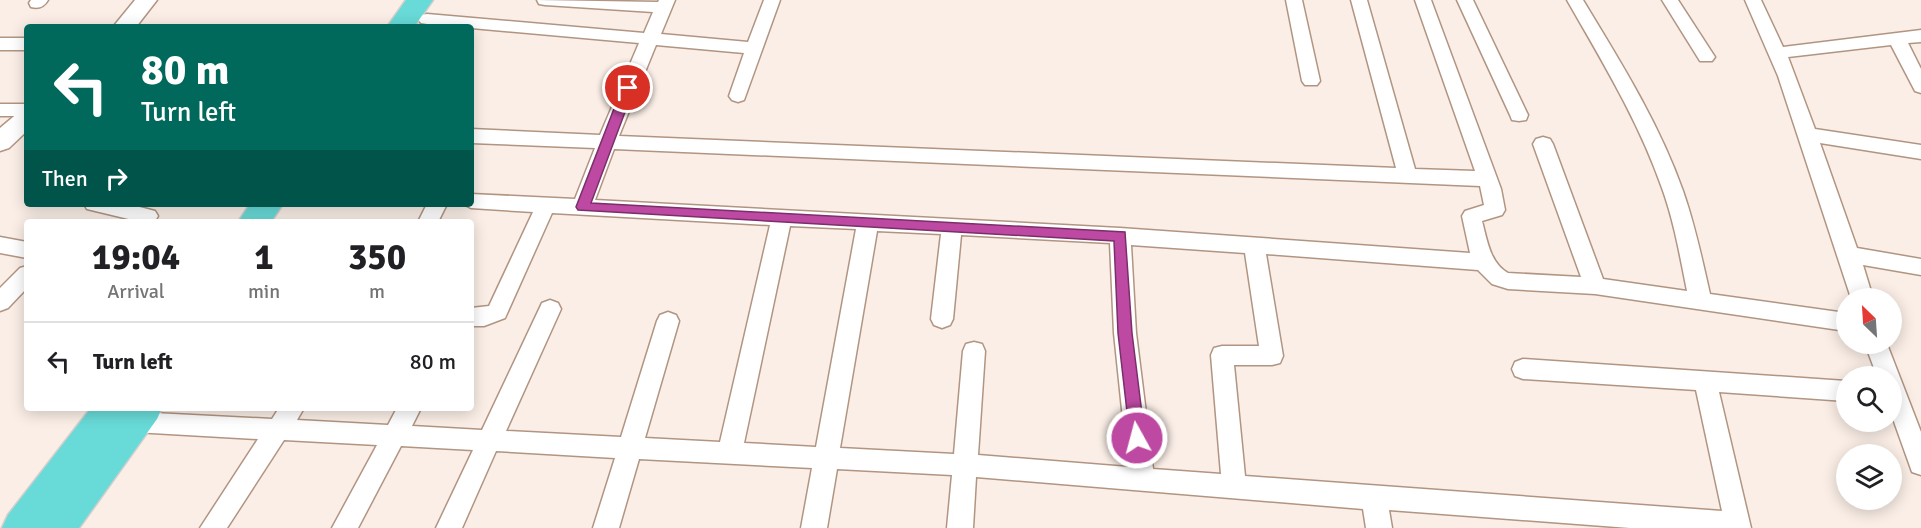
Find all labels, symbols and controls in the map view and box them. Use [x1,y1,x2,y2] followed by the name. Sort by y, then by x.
[141,45,230,96] text: 80 m
[42,48,120,126] icon: left
[602,62,653,113] pin
[611,71,644,104] icon: arrive
[141,96,236,129] text: Turn left
[100,162,133,195] icon: right
[42,165,88,192] text: Then
[92,235,180,280] text: 19:04
[254,235,274,280] text: 1
[348,235,406,280] text: 350
[107,279,165,304] text: Arrival
[248,279,280,304] text: min
[369,279,385,304] text: m
[1836,288,1902,354] north arrow
[1836,288,1902,510] map controls
[42,345,75,378] icon: left
[93,348,173,375] text: Turn left
[410,348,456,375] text: 80 m
[1836,366,1902,432] button: search
[1105,406,1169,470] position arrow
[1836,444,1902,510] button: layers

